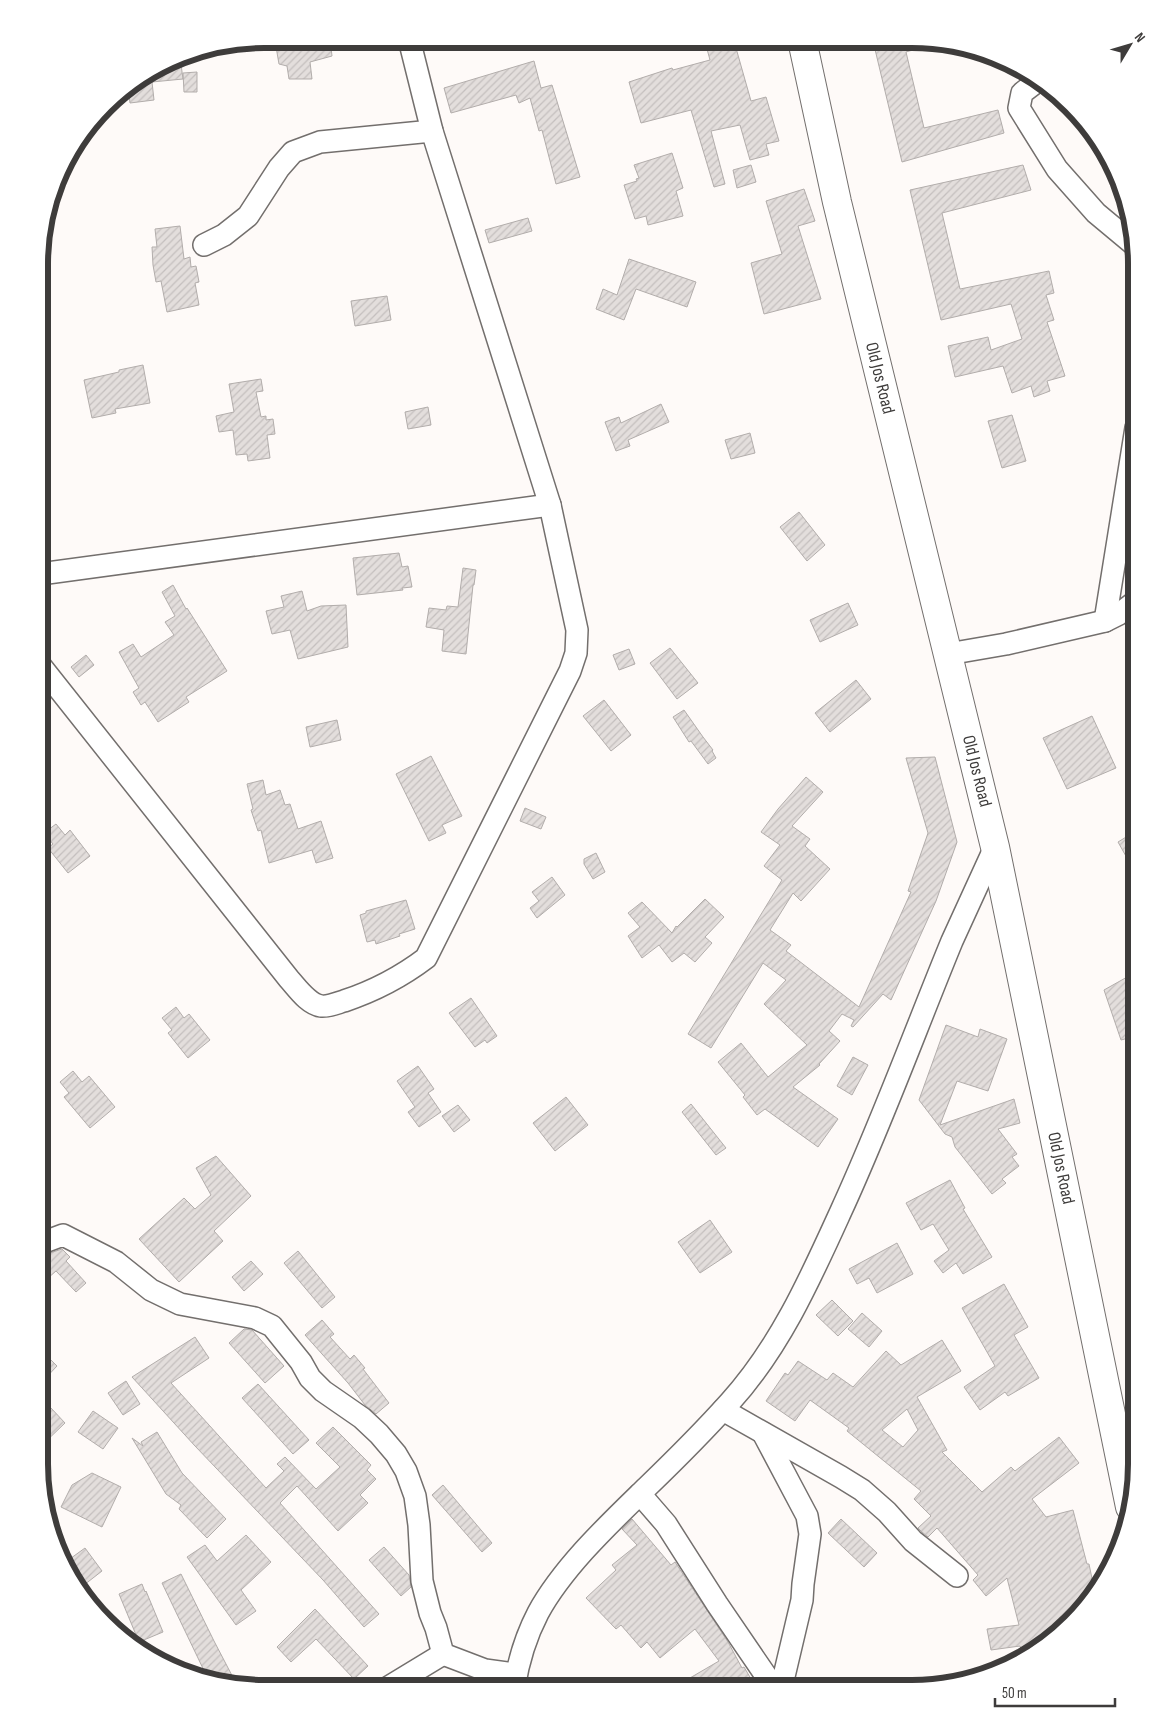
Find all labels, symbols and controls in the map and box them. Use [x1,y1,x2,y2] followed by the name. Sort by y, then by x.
[1105,20,1155,70] north arrow
[1131,29,1149,45] text: N
[861,340,899,416] street label: Old Jos Road
[958,733,996,809] street label: Old Jos Road
[1043,1130,1079,1206] street label: Old Jos Road
[995,1676,1115,1708] scale bar
[1002,1684,1027,1703] text: 50 m

